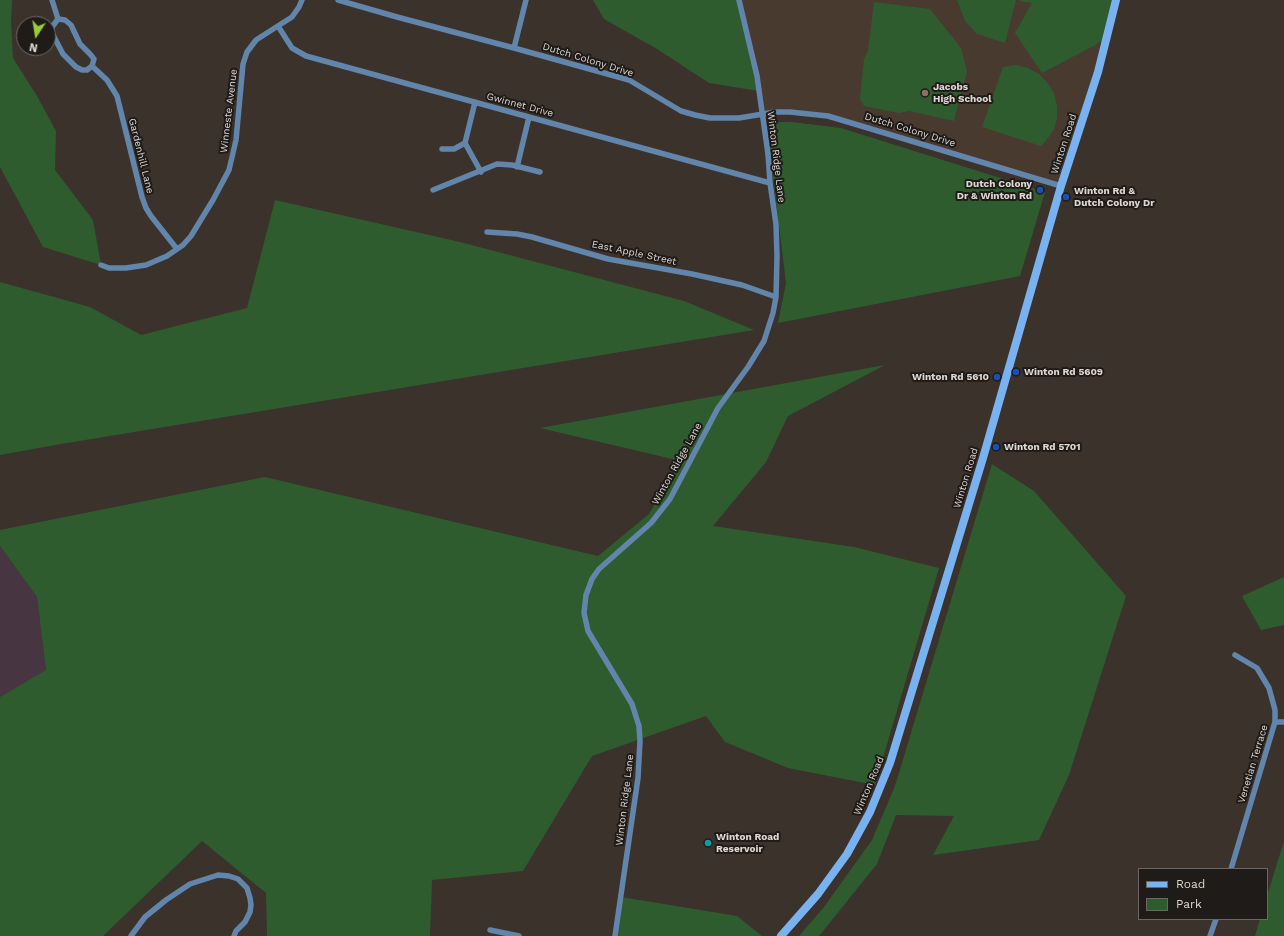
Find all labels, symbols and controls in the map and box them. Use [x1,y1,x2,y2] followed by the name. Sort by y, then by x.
[16,16,56,56] north arrow
[28,40,39,54] text: N
[541,40,635,80] street label: Dutch Colony Drive
[218,68,240,154] street label: Winneste Avenue
[933,81,992,104] place label: Jacobs High School
[920,88,930,98] marker: Jacobs High School
[485,90,555,120] street label: Gwinnet Drive
[863,110,957,150] street label: Dutch Colony Drive
[764,111,788,203] street label: Winton Ridge Lane
[1049,112,1079,176] street label: Winton Road
[126,117,156,195] street label: Gardenhill Lane
[957,178,1032,202] place label: Dutch Colony Dr & Winton Rd
[1035,185,1045,195] marker: Dutch Colony Dr & Winton Rd
[1074,185,1154,208] place label: Winton Rd & Dutch Colony Dr
[1061,192,1071,202] marker: Winton Rd & Dutch Colony Dr
[591,238,677,268] street label: East Apple Street
[1024,366,1103,378] place label: Winton Rd 5609
[1011,367,1021,377] marker: Winton Rd 5609
[912,371,989,383] place label: Winton Rd 5610
[992,372,1002,382] marker: Winton Rd 5610
[649,421,705,507] street label: Winton Ridge Lane
[1004,441,1081,453] place label: Winton Rd 5701
[991,442,1001,452] marker: Winton Rd 5701
[951,446,981,510] street label: Winton Road
[1235,723,1271,805] street label: Venetian Terrace
[613,754,637,846] street label: Winton Ridge Lane
[851,755,887,817] street label: Winton Road
[716,831,779,854] place label: Winton Road Reservoir
[703,838,713,848] marker: Winton Road Reservoir
[1138,868,1268,920] legend
[1176,877,1205,891] text: Road
[1176,897,1202,911] text: Park

